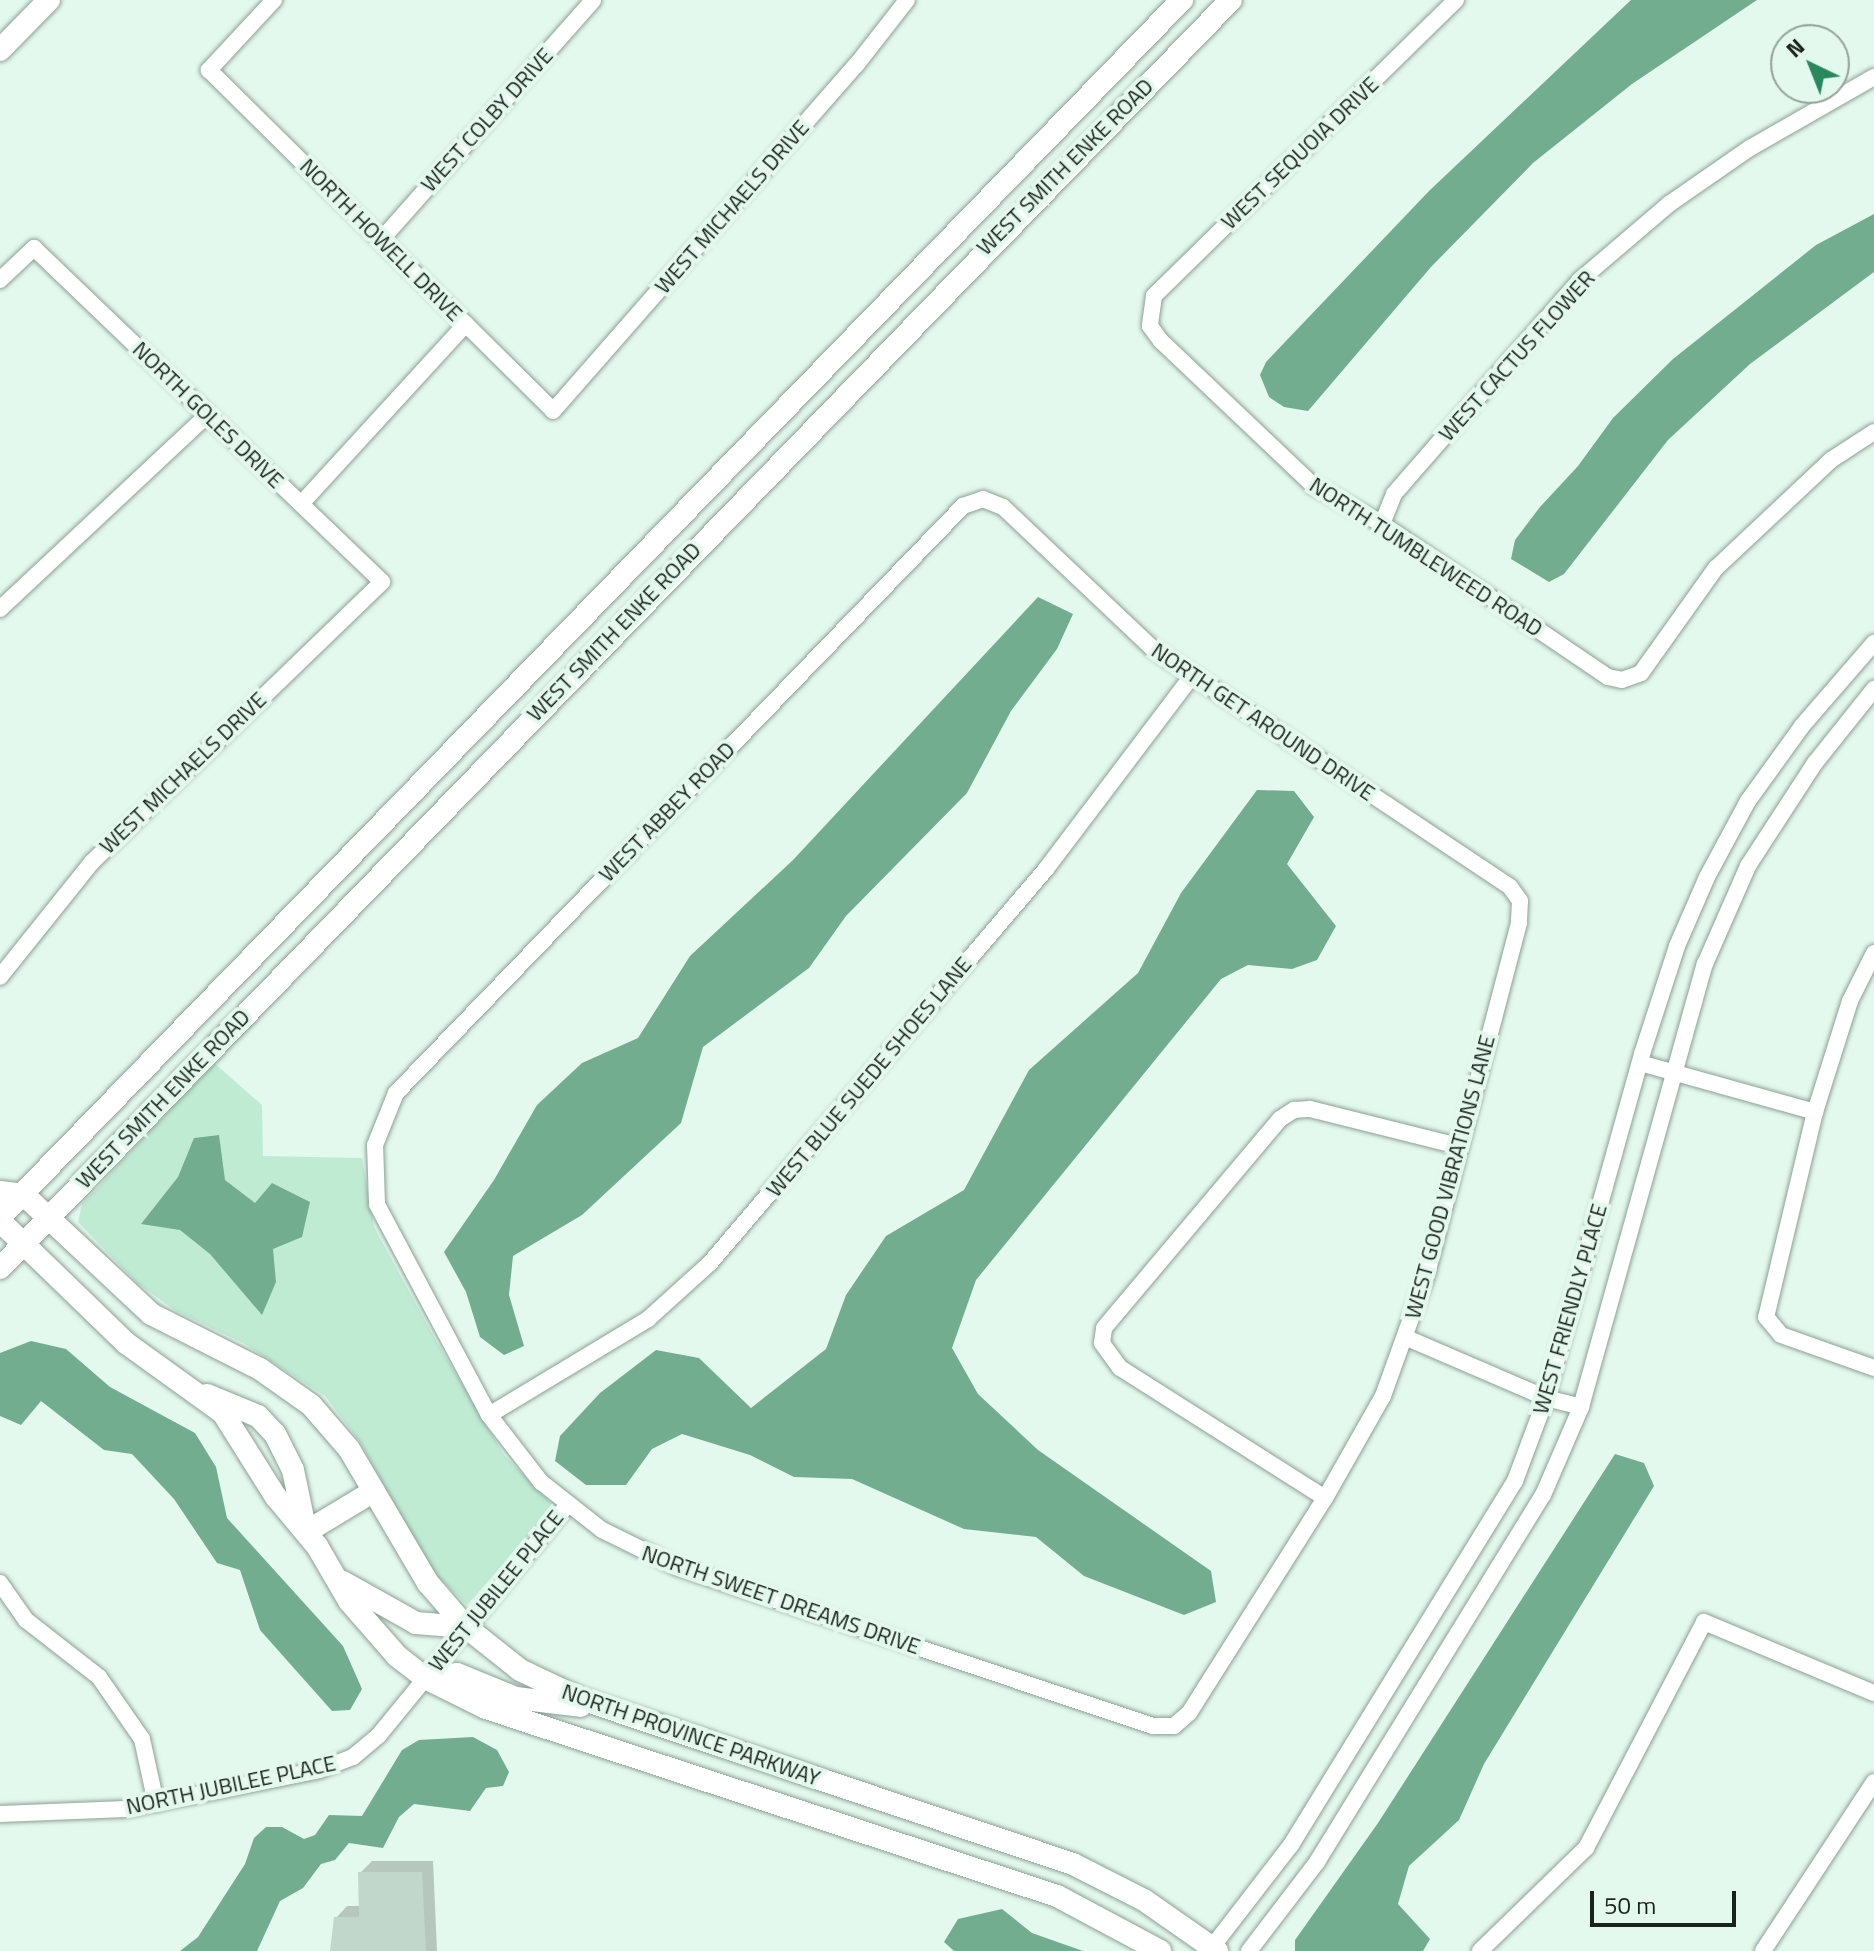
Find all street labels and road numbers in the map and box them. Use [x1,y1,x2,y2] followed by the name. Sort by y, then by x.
[415,43,559,197] street label: WEST COLBY DRIVE
[1216,71,1384,235] street label: WEST SEQUOIA DRIVE
[971,73,1159,261] street label: WEST SMITH ENKE ROAD
[649,115,815,299] street label: WEST MICHAELS DRIVE
[294,153,468,327] street label: NORTH HOWELL DRIVE
[1433,265,1601,447] street label: WEST CACTUS FLOWER
[127,336,289,494] street label: NORTH GOLES DRIVE
[1305,472,1547,642] street label: NORTH TUMBLEWEED ROAD
[522,537,706,727] street label: WEST SMITH ENKE ROAD
[1146,637,1380,807] street label: NORTH GET AROUND DRIVE
[94,687,272,859] street label: WEST MICHAELS DRIVE
[594,737,740,887] street label: WEST ABBEY ROAD
[761,952,977,1202] street label: WEST BLUE SUEDE SHOES LANE
[71,1004,255,1194] street label: WEST SMITH ENKE ROAD
[1399,1032,1501,1322] street label: WEST GOOD VIBRATIONS LANE
[1527,1201,1613,1417] street label: WEST FRIENDLY PLACE
[423,1505,569,1677] street label: WEST JUBILEE PLACE
[638,1540,924,1660] street label: NORTH SWEET DREAMS DRIVE
[558,1678,824,1792] street label: NORTH PROVINCE PARKWAY
[124,1750,338,1820] street label: NORTH JUBILEE PLACE

